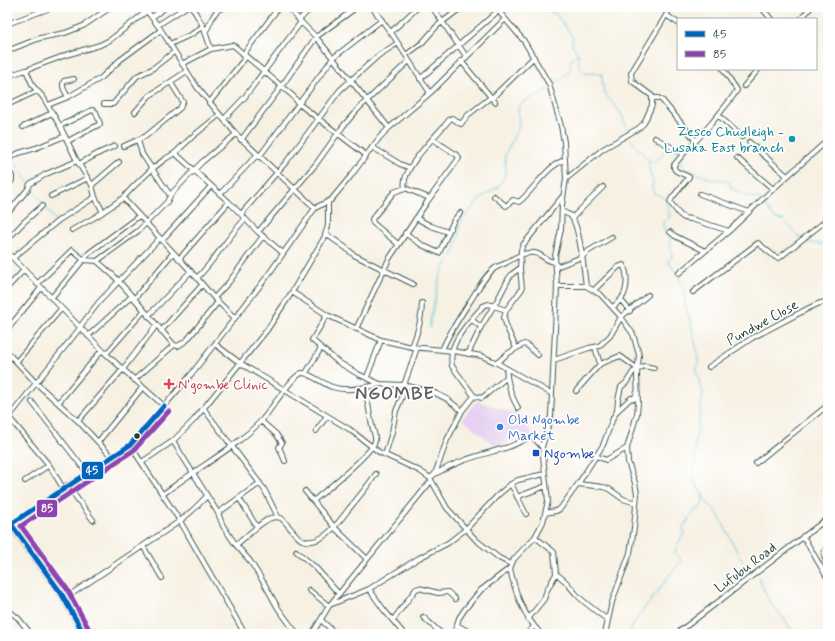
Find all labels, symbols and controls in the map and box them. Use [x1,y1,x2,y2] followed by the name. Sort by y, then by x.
[677,18,817,70] legend
[713,27,726,43] text: 45
[713,47,726,63] text: 85
[664,123,784,157] place label: Zesco Chudleigh - Lusaka East branch
[787,134,797,144] marker: Zesco Chudleigh - Lusaka East branch
[723,296,802,350] street label: Pundwe Close
[178,376,268,394] place label: N'gombe Clinic
[163,378,175,390] marker: N'gombe Clinic
[355,382,435,406] district label: NGOMBE
[508,411,580,445] place label: Old Ngombe Market
[495,422,505,432] marker: Old Ngombe Market
[132,431,142,441] unlabelled marker
[544,445,595,465] place label: Ngombe
[531,448,541,458] marker: Ngombe
[81,461,104,480] line badge: 45
[86,464,98,478] text: 45
[36,499,58,518] line badge: 85
[41,502,53,516] text: 85
[711,539,780,597] street label: Lufubu Road

